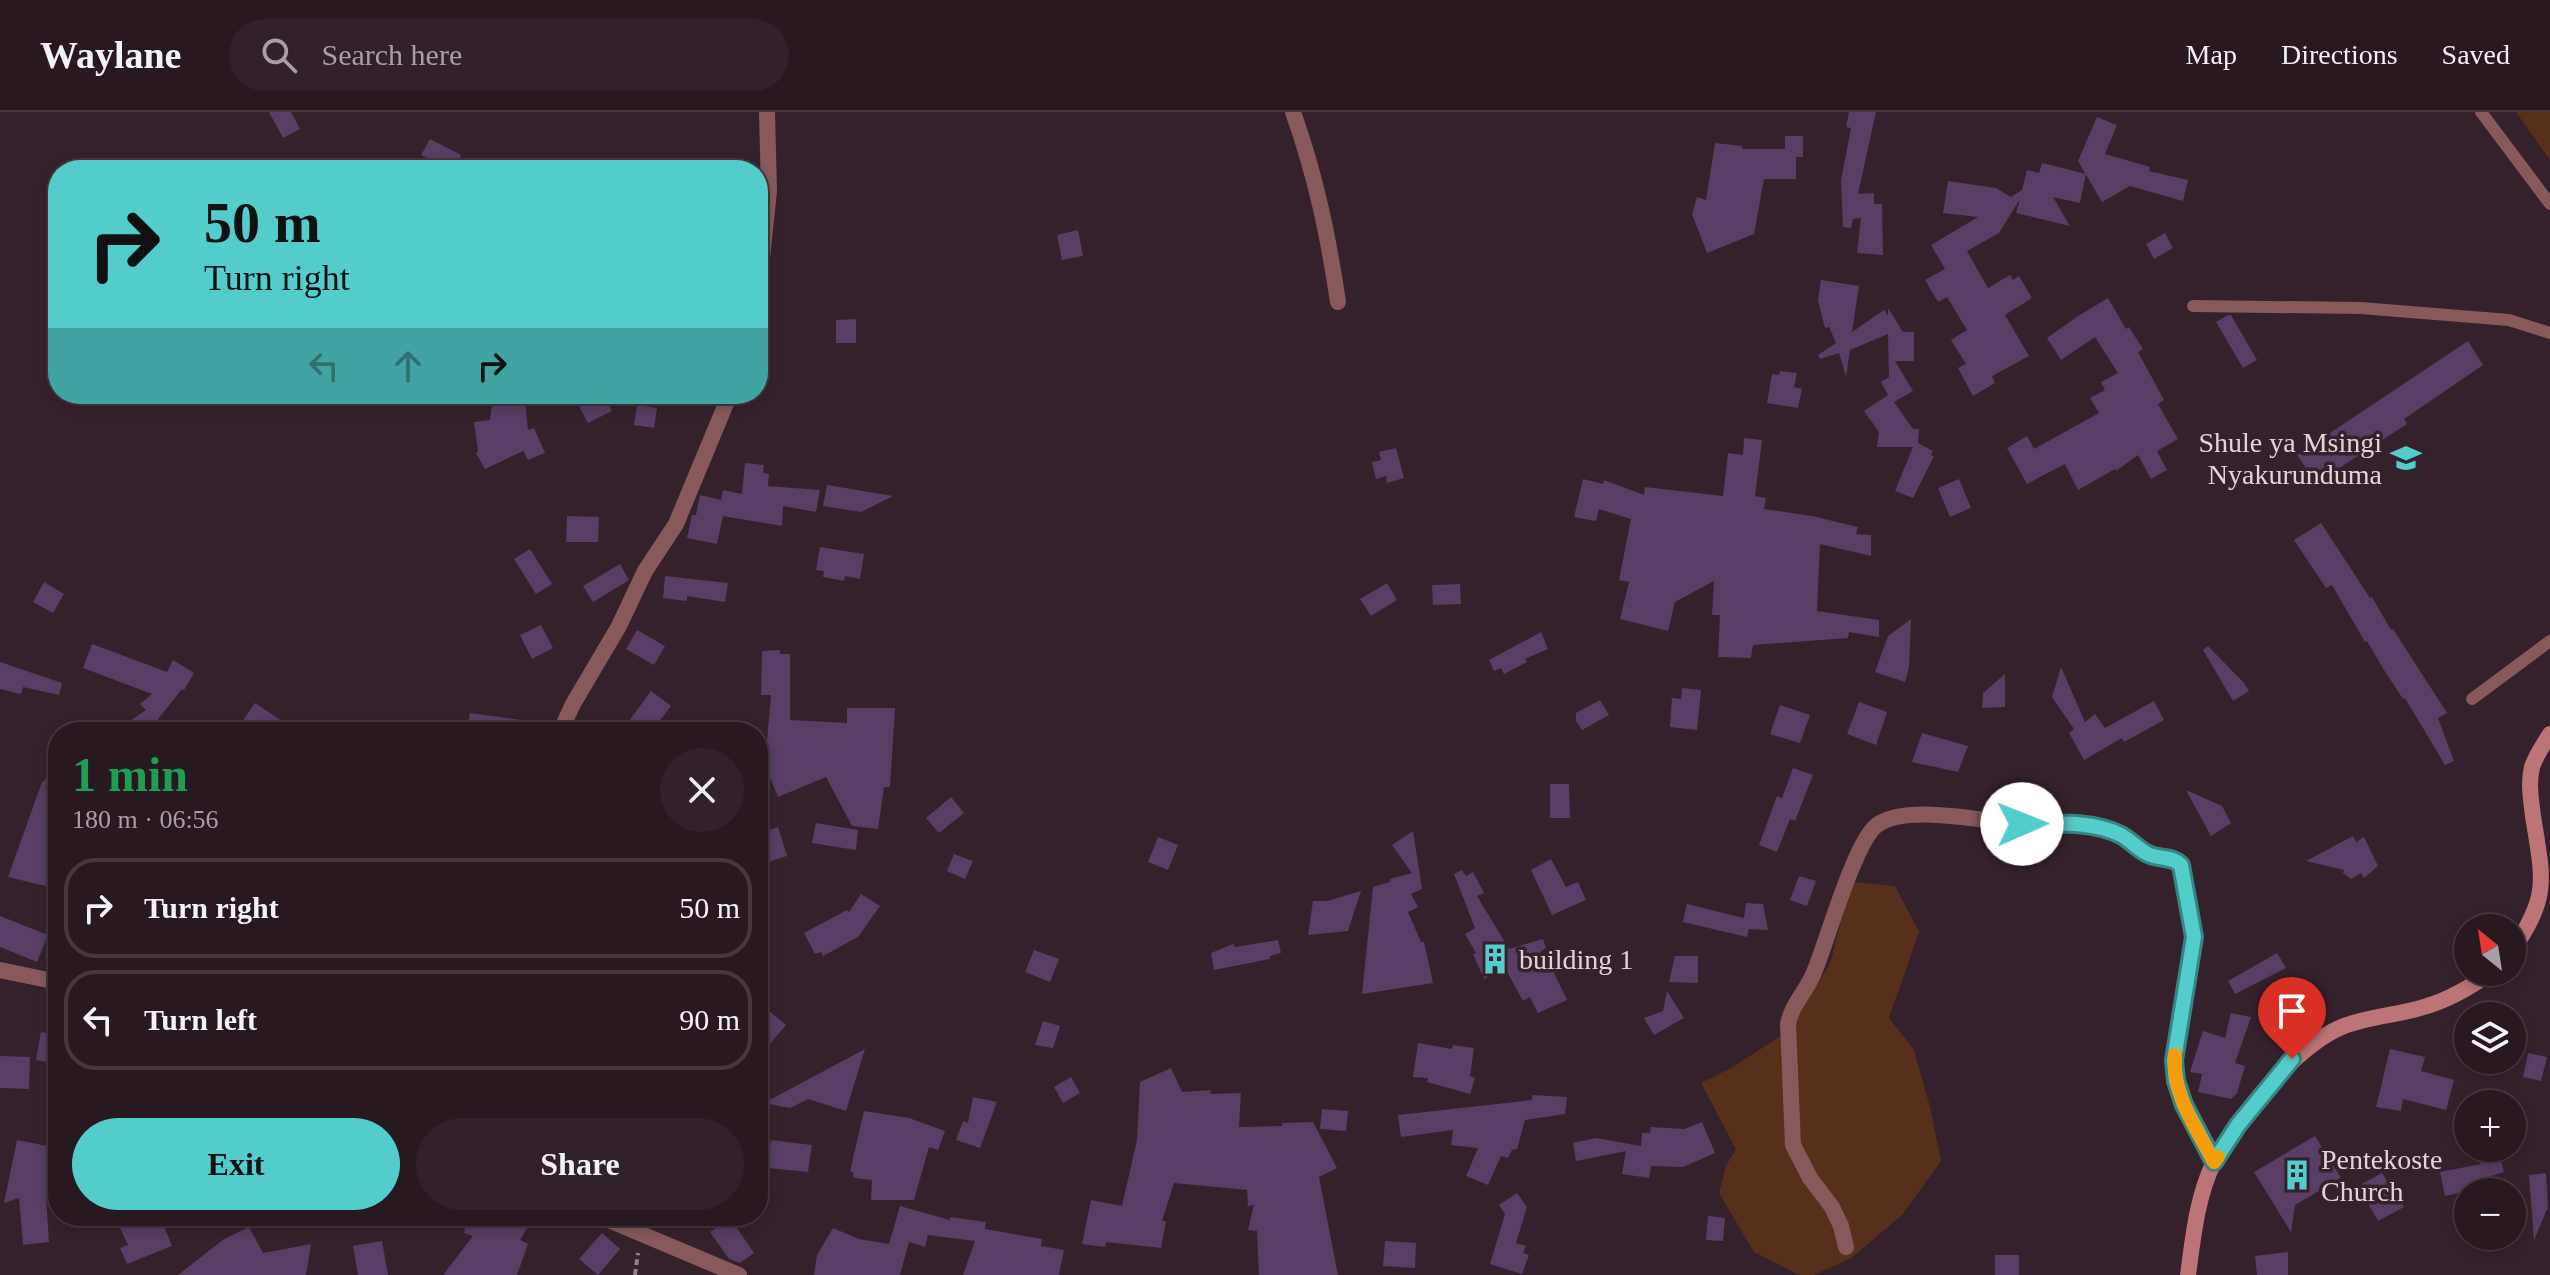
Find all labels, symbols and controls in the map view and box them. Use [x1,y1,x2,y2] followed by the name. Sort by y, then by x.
[229,19,789,91] search box
[257,33,301,77] icon: search
[40,34,181,76] text: Waylane
[321,38,462,71] text: Search here
[2186,39,2237,70] text: Map
[2281,39,2398,70] text: Directions
[2442,39,2510,70] text: Saved
[72,192,176,296] icon: right
[204,192,321,254] text: 50 m
[204,258,350,298] text: Turn right
[302,344,346,388] icon: left
[386,344,430,388] icon: ahead
[470,344,514,388] icon: right
[2198,427,2383,490] place label: Shule ya Msingi Nyakurunduma
[2389,441,2423,475] school or university icon: Shule ya Msingi Nyakurunduma
[72,748,188,801] text: 1 min
[660,748,744,832] button: close
[1980,782,2064,866] position arrow
[72,805,219,834] text: 180 m · 06:56
[76,886,120,930] icon: right
[144,891,279,924] text: Turn right
[679,891,740,924] text: 50 m
[2454,914,2526,986] north arrow
[2454,914,2526,1250] map controls
[1478,942,1512,976] building icon: building 1
[1519,944,1633,975] place label: building 1
[2258,977,2326,1059] pin
[2270,989,2314,1033] icon: arrive
[76,998,120,1042] icon: left
[2454,1002,2526,1074] button: layers
[144,1003,257,1036] text: Turn left
[679,1003,740,1036] text: 90 m
[2454,1090,2526,1162] button: +
[72,1118,400,1210] button: Exit
[416,1118,744,1210] button: Share
[2321,1144,2442,1207] place label: Pentekoste Church
[2280,1158,2314,1192] building icon: Pentekoste Church
[2454,1178,2526,1250] button: −

